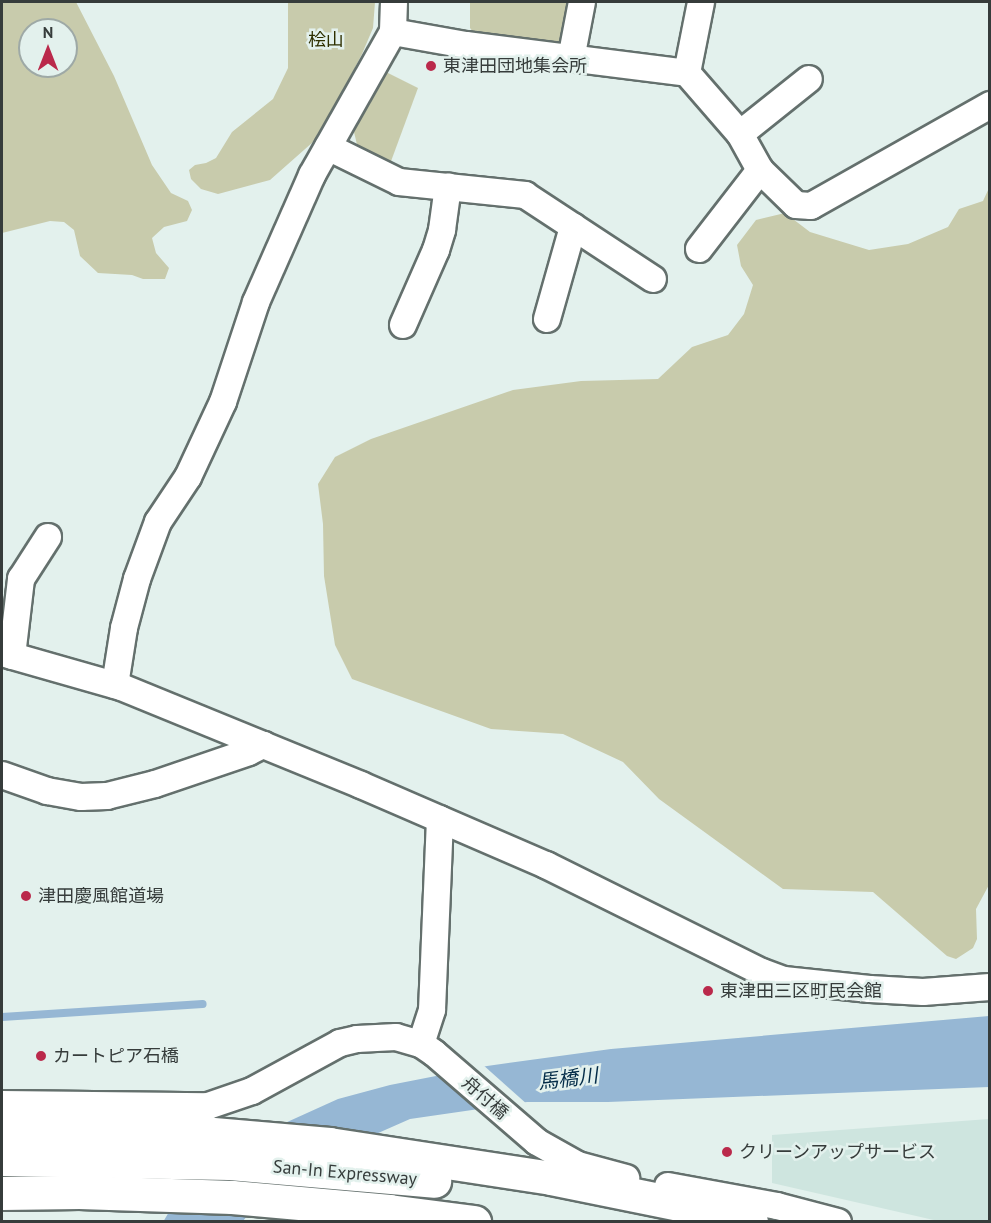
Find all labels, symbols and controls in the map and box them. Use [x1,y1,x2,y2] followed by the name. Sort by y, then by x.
[18,18,78,78] north arrow
[43,22,53,42] text: N
[308,29,344,51] park label: 桧山
[443,55,587,77] place label: 東津田団地集会所
[424,59,438,73] marker: 東津田団地集会所
[38,885,164,907] place label: 津田慶風館道場
[19,889,33,903] marker: 津田慶風館道場
[720,980,882,1002] place label: 東津田三区町民会館
[701,984,715,998] marker: 東津田三区町民会館
[53,1045,179,1067] place label: カートピア石橋
[34,1049,48,1063] marker: カートピア石橋
[537,1063,599,1095] water label: 馬橋川
[458,1072,512,1124] street label: 舟付橋
[739,1141,937,1163] place label: クリーンアップサービス
[720,1145,734,1159] marker: クリーンアップサービス
[272,1156,418,1190] street label: San-In Expressway

